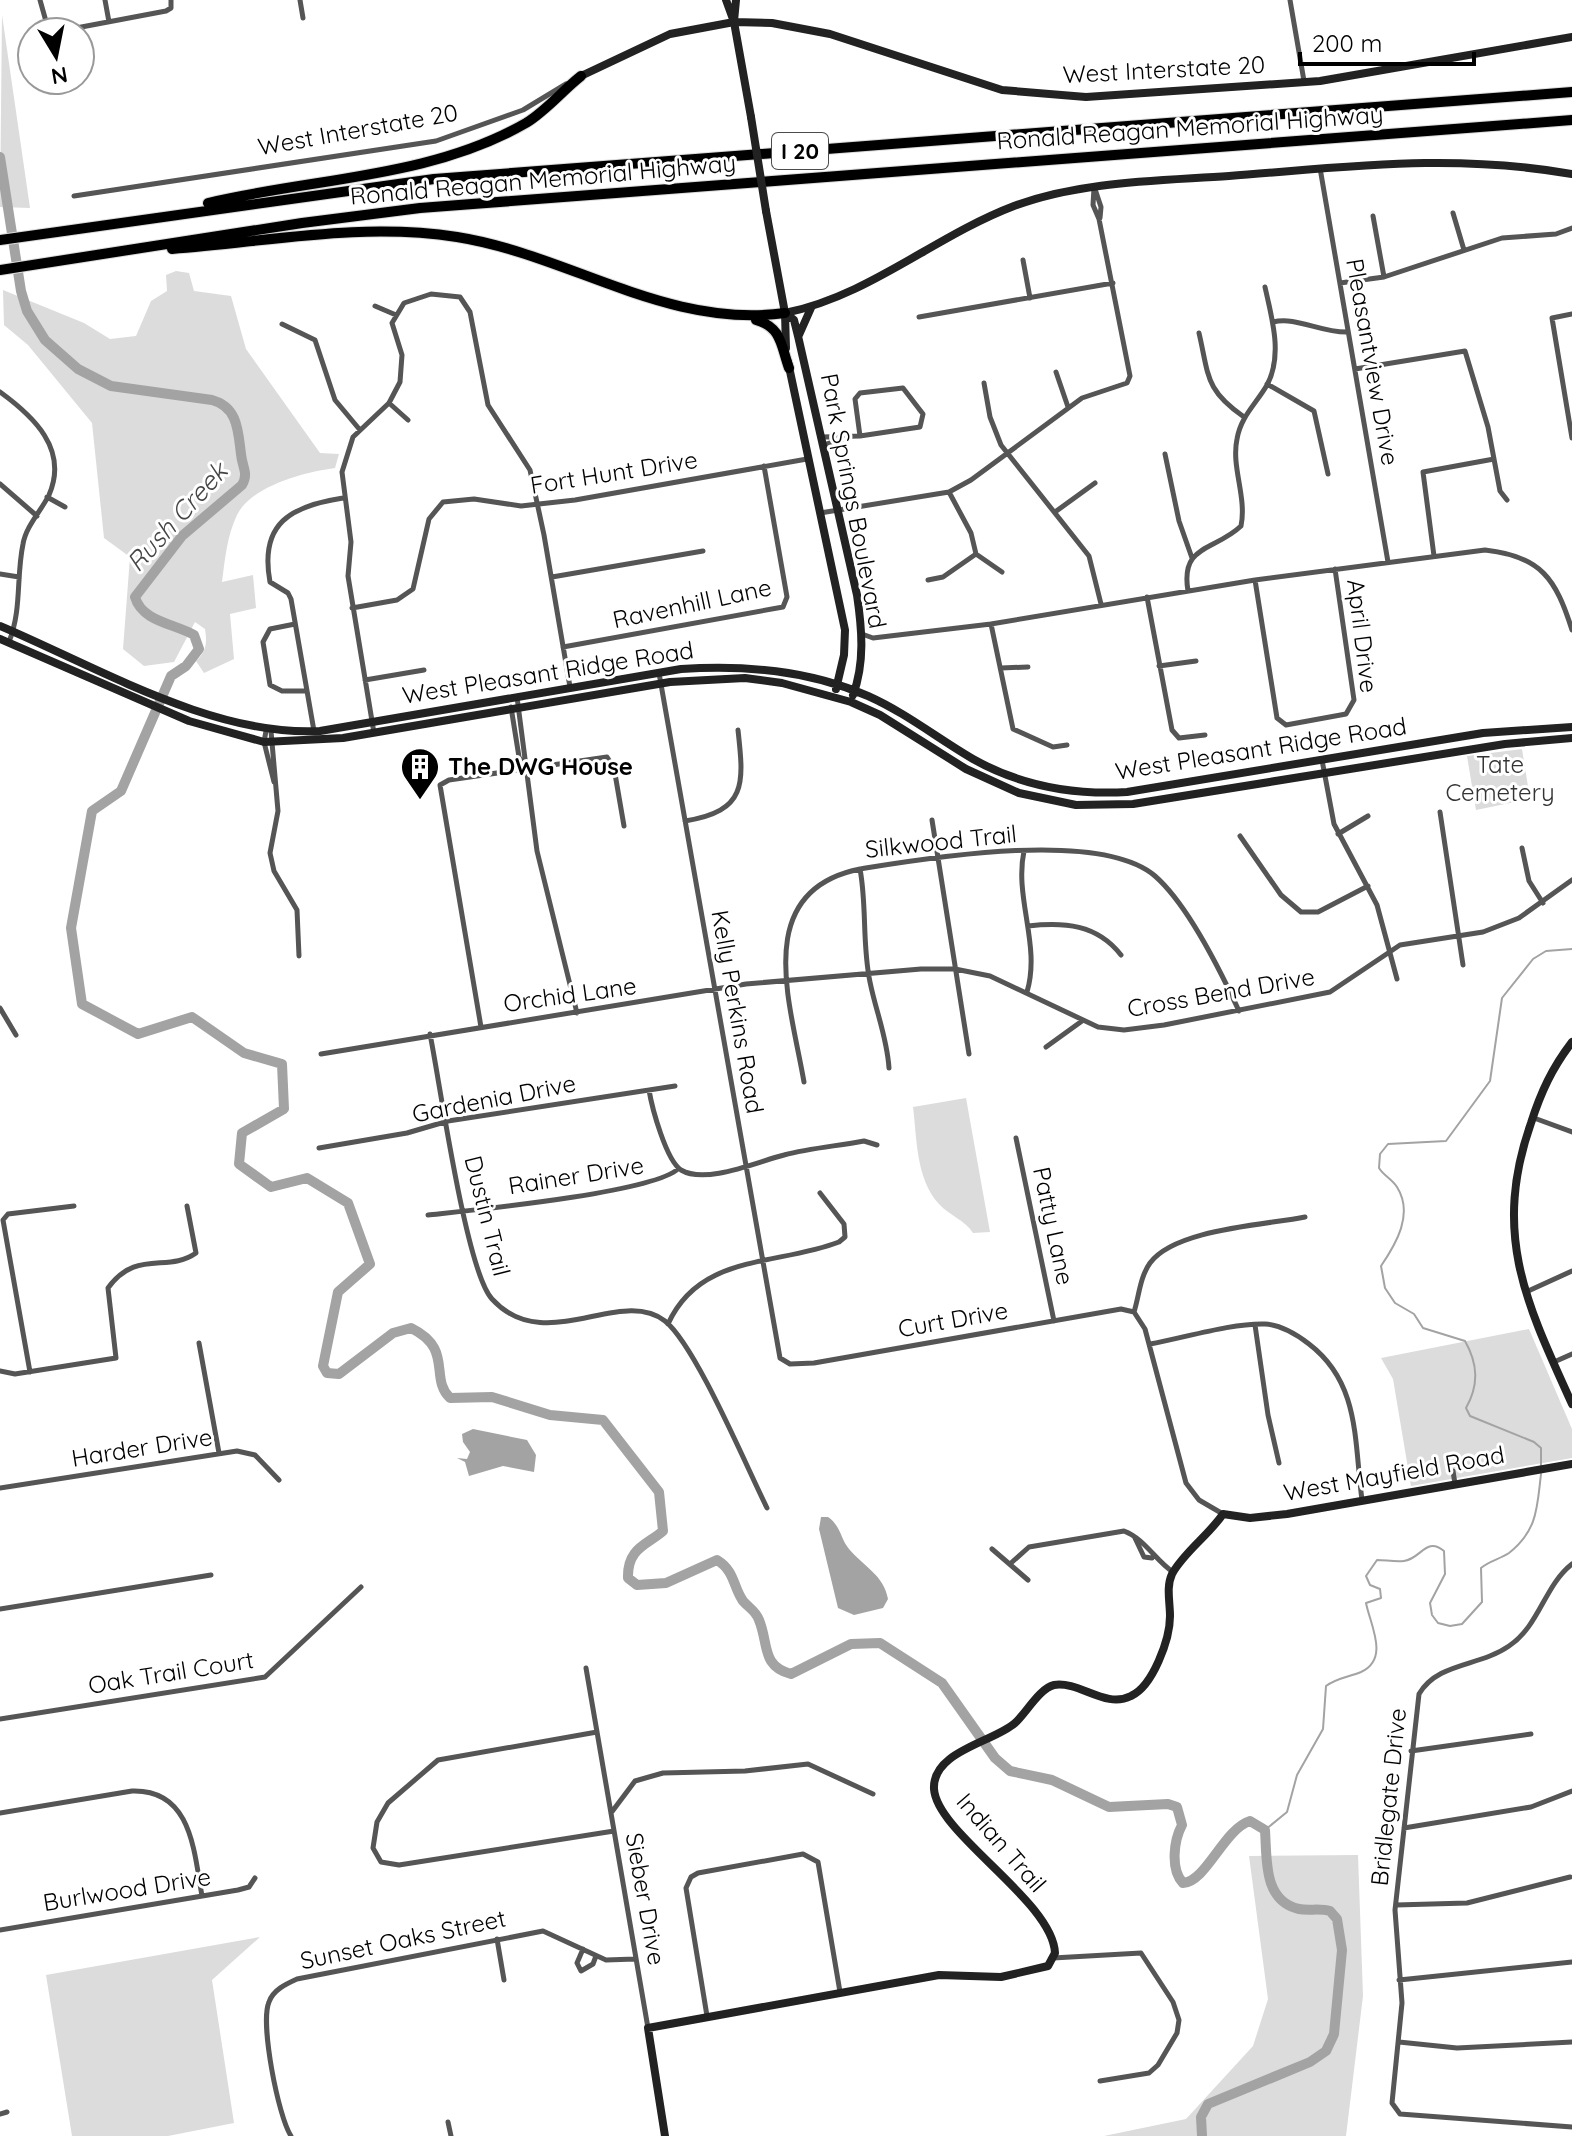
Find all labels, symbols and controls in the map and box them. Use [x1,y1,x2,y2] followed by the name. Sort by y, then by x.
[16,16,96,96] north arrow
[1300,16,1474,66] scale bar
[1312,28,1382,58] text: 200 m
[1062,49,1266,89] street label: West Interstate 20
[49,61,70,91] text: N
[255,97,460,161] street label: West Interstate 20
[996,99,1384,155] street label: Ronald Reagan Memorial Highway
[772,133,828,169] road number: I 20
[349,147,737,211] street label: Ronald Reagan Memorial Highway
[1340,256,1406,468] street label: Pleasantview Drive
[815,371,893,631] street label: Park Springs Boulevard
[528,444,700,500] street label: Fort Hunt Drive
[119,454,236,578] water label: Rush Creek
[610,572,774,634] street label: Ravenhill Lane
[1341,577,1385,694] street label: April Drive
[400,634,696,710] street label: West Pleasant Ridge Road
[1113,710,1409,786] street label: West Pleasant Ridge Road
[399,746,441,801] building icon: The DWG House
[1445,749,1555,807] park label: Tate Cemetery
[448,751,633,781] place label: The DWG House
[864,818,1018,864] street label: Silkwood Trail
[705,908,771,1116] street label: Kelly Perkins Road
[1125,961,1317,1023] street label: Cross Bend Drive
[501,970,638,1018] street label: Orchid Lane
[409,1067,578,1129] street label: Gardenia Drive
[506,1149,646,1201] street label: Rainer Drive
[459,1152,517,1279] street label: Dustin Trail
[1027,1164,1081,1288] street label: Patty Lane
[896,1295,1010,1343] street label: Curt Drive
[69,1421,214,1473] street label: Harder Drive
[1281,1439,1507,1507] street label: West Mayfield Road
[86,1644,256,1700] street label: Oak Trail Court
[1364,1707,1412,1887] street label: Bridlegate Drive
[951,1787,1053,1898] street label: Indian Trail
[620,1830,672,1967] street label: Sieber Drive
[41,1861,213,1917] street label: Burlwood Drive
[297,1903,508,1975] street label: Sunset Oaks Street

